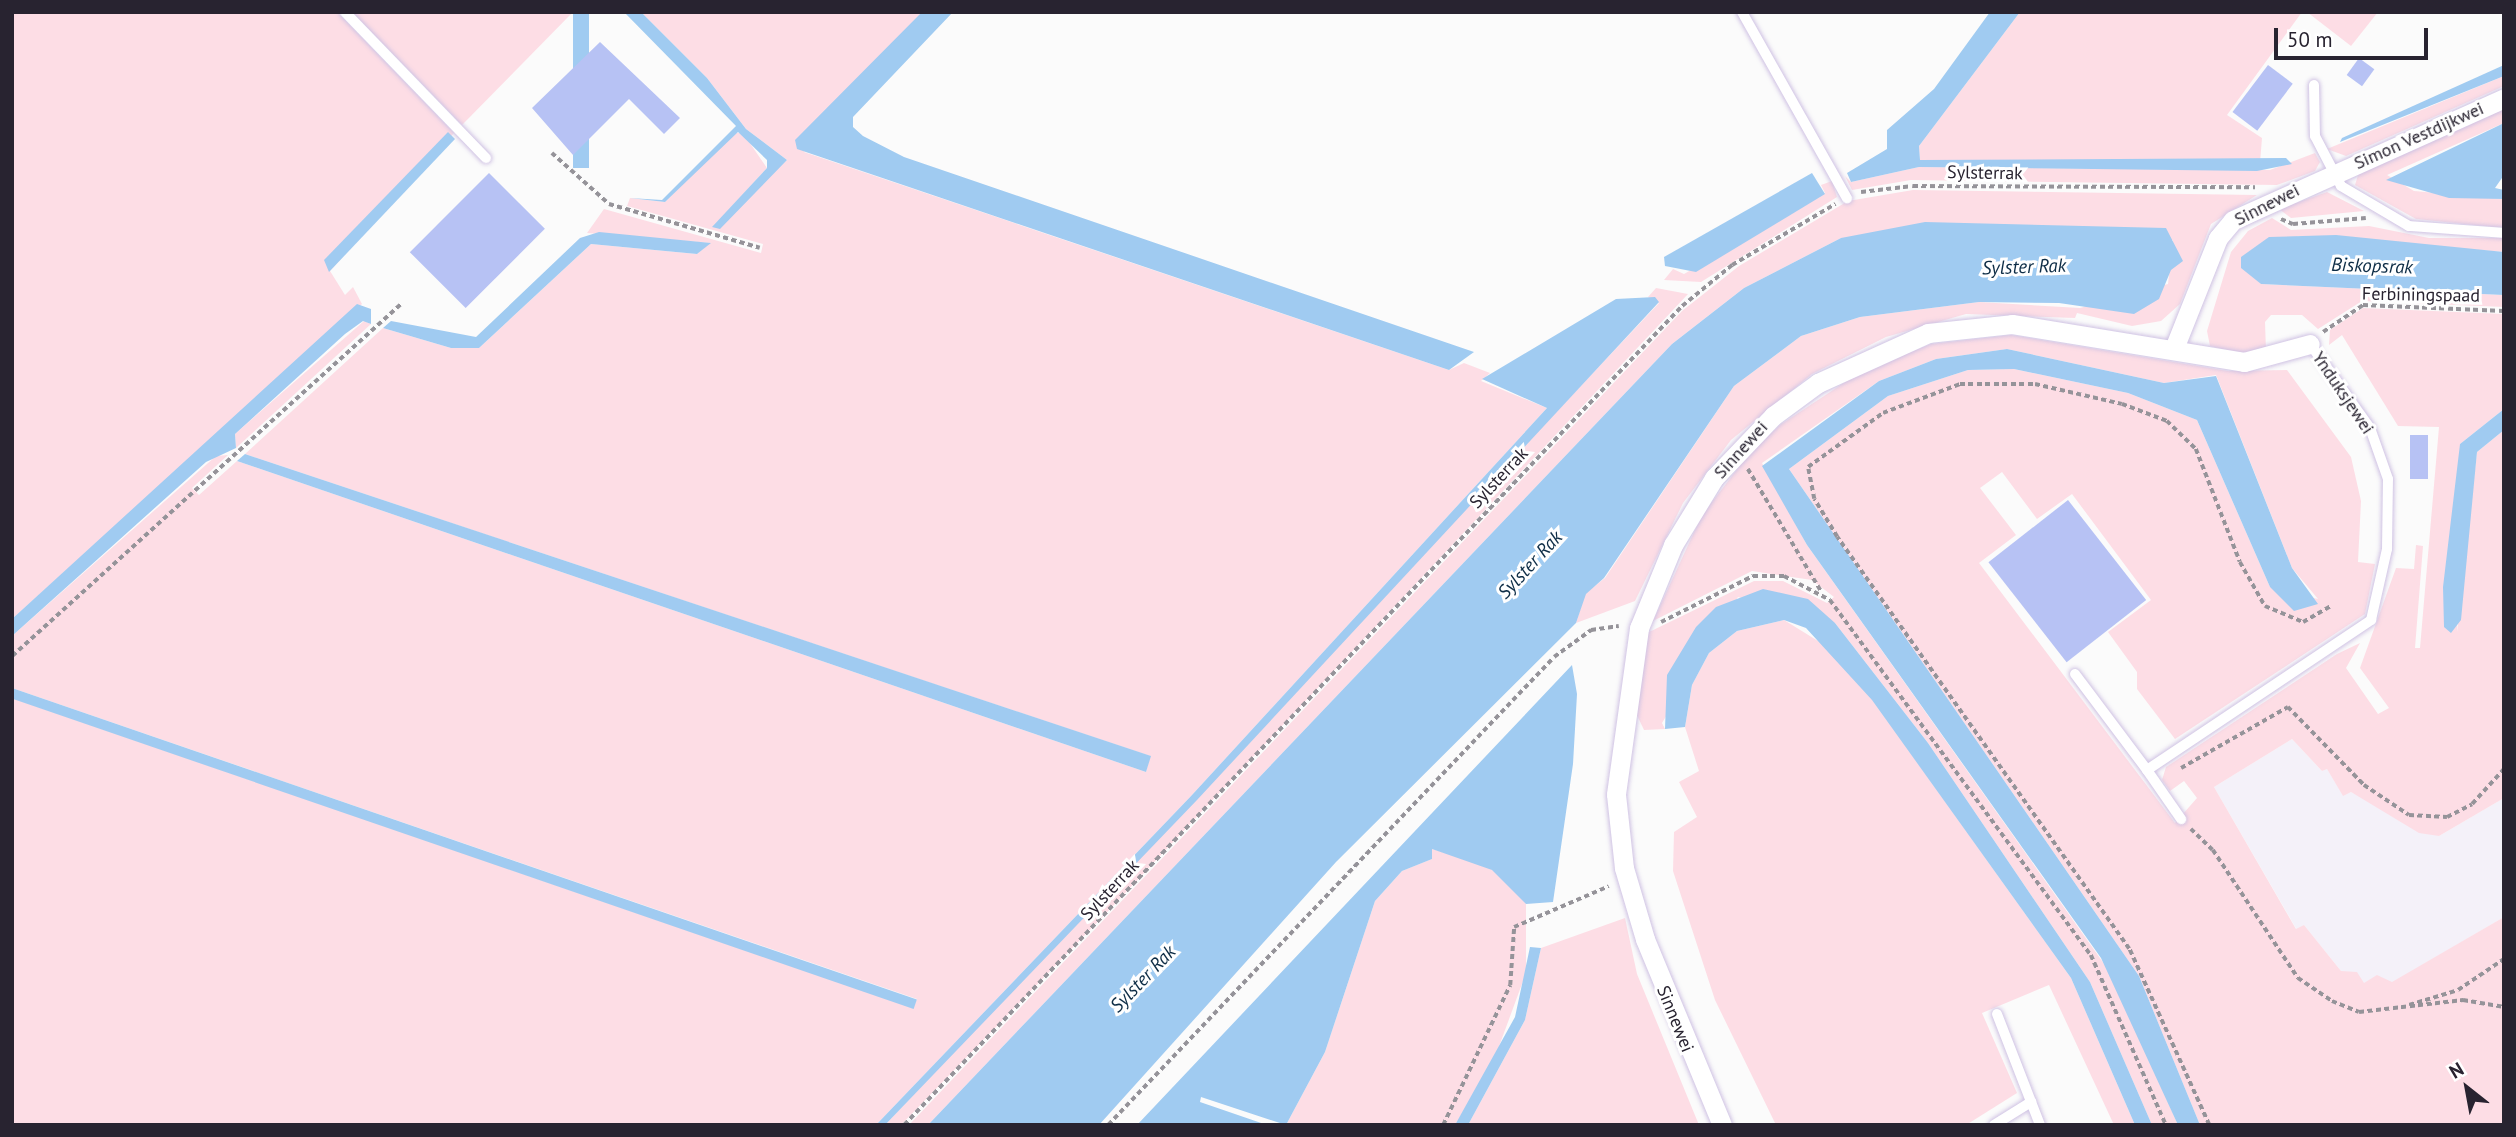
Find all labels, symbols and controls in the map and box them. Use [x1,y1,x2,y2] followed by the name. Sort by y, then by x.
[2278,14,2432,58] scale bar
[2287,26,2333,53] text: 50 m
[2351,98,2487,174] street label: Simon Vestdijkwei
[1947,162,2023,184] street label: Sylsterrak
[2231,179,2303,231] street label: Sinnewei
[2331,253,2413,279] water label: Biskopsrak
[1981,254,2067,280] water label: Sylster Rak
[2362,283,2480,307] street label: Ferbiningspaad
[2308,348,2378,438] street label: Ynduksjewei
[1710,417,1772,483] street label: Sinnewei
[1465,443,1533,513] street label: Sylsterrak
[1493,526,1567,604] water label: Sylster Rak
[1076,855,1144,925] street label: Sylsterrak
[1105,941,1181,1017] water label: Sylster Rak
[1652,982,1698,1056] street label: Sinnewei
[2432,1053,2502,1123] north arrow
[2445,1057,2468,1084] text: N

